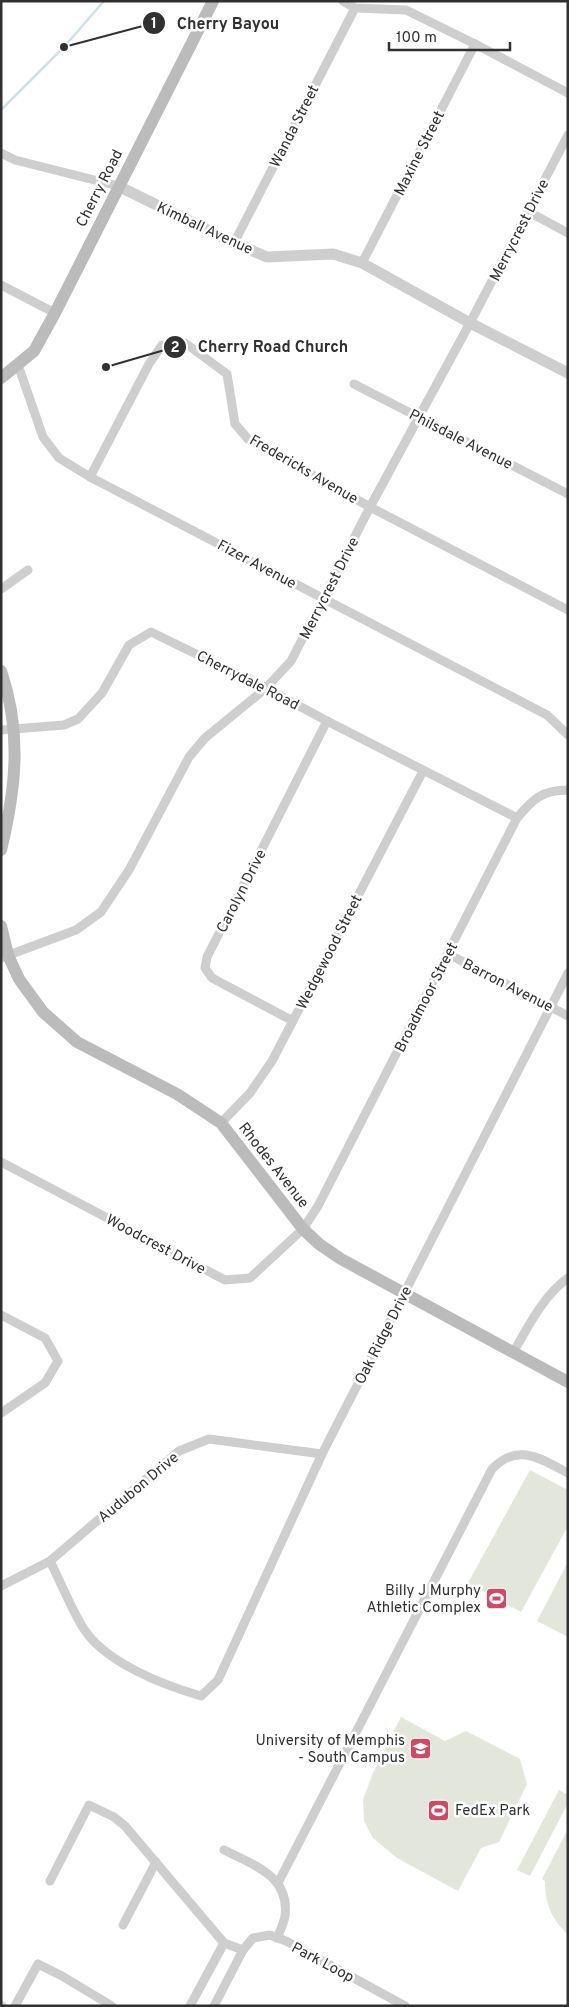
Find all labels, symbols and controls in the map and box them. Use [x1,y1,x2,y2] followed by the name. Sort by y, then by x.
[142,8,289,39] callout: Cherry Bayou
[151,15,157,34] text: 1
[177,15,279,35] text: Cherry Bayou
[389,20,510,52] scale bar
[396,29,437,48] text: 100 m
[266,82,324,171] street label: Wanda Street
[391,108,450,199] street label: Maxine Street
[73,147,128,231] street label: Cherry Road
[486,176,554,285] street label: Merrycrest Drive
[153,199,255,260] street label: Kimball Avenue
[163,331,358,362] callout: Cherry Road Church
[198,338,348,358] text: Cherry Road Church
[170,339,180,358] text: 2
[405,406,515,475] street label: Philsdale Avenue
[245,431,361,509] street label: Fredericks Avenue
[296,534,364,643] street label: Merrycrest Drive
[214,537,299,594] street label: Fizer Avenue
[193,647,302,715] street label: Cherrydale Road
[213,847,271,937] street label: Carolyn Drive
[293,892,367,1013] street label: Wedgewood Street
[391,939,463,1056] street label: Broadmoor Street
[459,955,556,1017] street label: Barron Avenue
[233,1119,312,1213] street label: Rhodes Avenue
[102,1211,209,1280] street label: Woodcrest Drive
[351,1283,417,1388] street label: Oak Ridge Drive
[95,1449,183,1528] street label: Audubon Drive
[366,1582,481,1618] place label: Billy J Murphy Athletic Complex
[485,1587,509,1611] sports icon: Billy J Murphy Athletic Complex
[255,1732,405,1768] place label: University of Memphis - South Campus
[409,1737,433,1761] school or university icon: University of Memphis - South Campus
[427,1798,451,1822] sports icon: FedEx Park
[455,1802,530,1821] place label: FedEx Park
[288,1939,357,1988] street label: Park Loop

